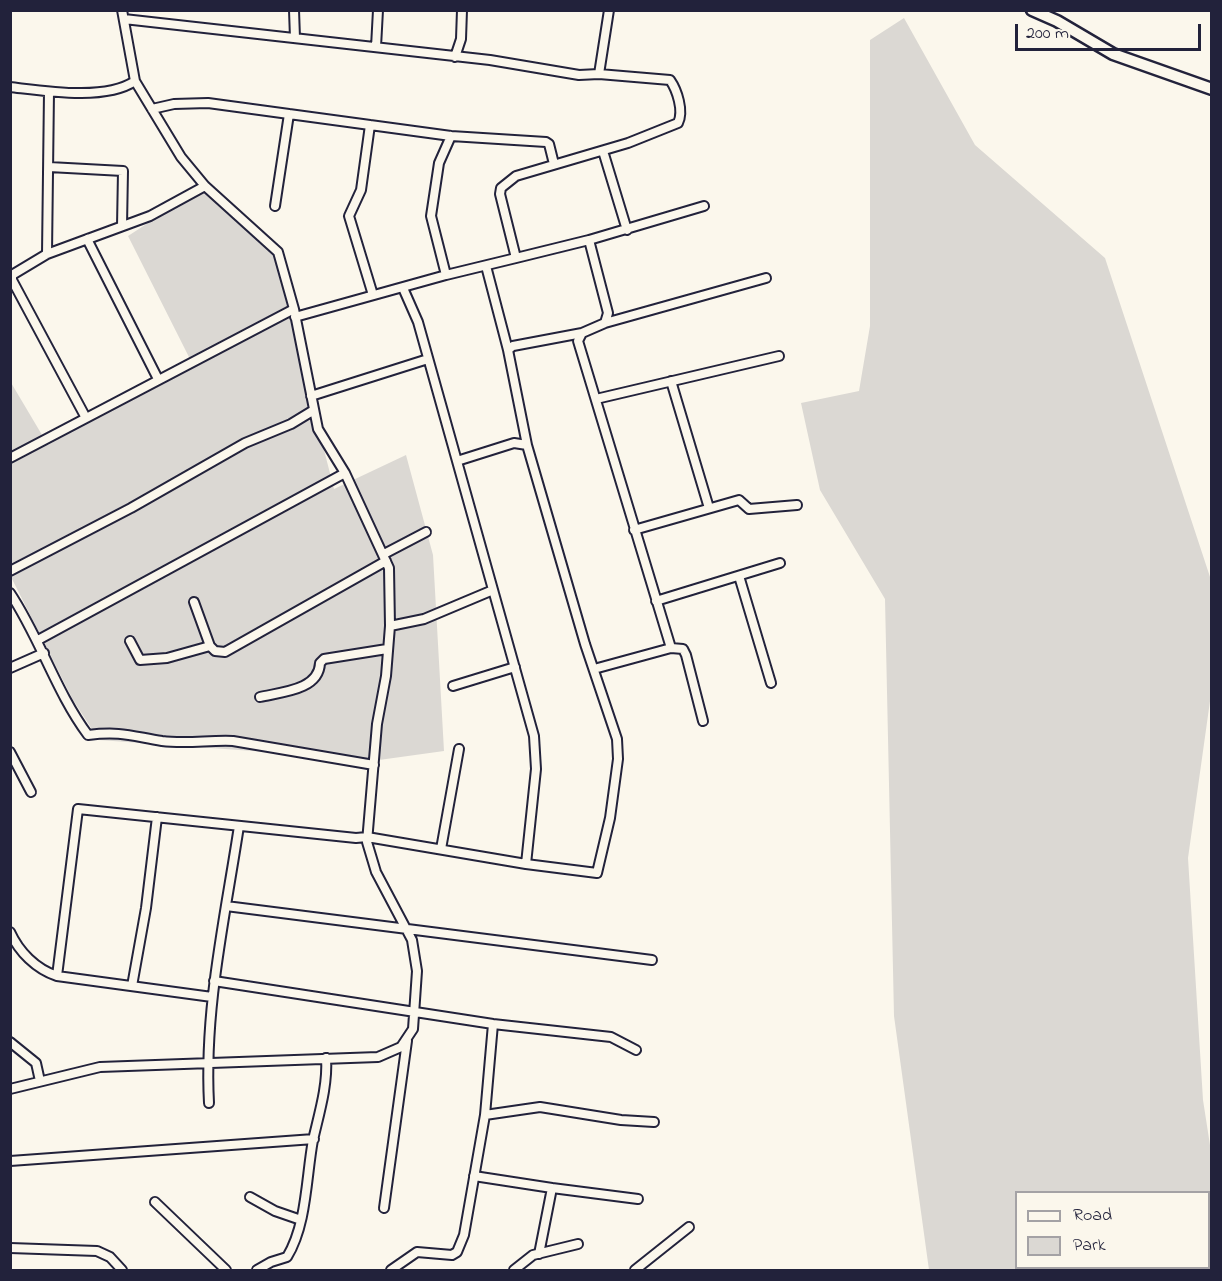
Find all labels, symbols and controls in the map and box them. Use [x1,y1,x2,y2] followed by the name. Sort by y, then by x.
[1018,12,1204,50] scale bar
[1026,21,1069,47] text: 200 m
[1015,1191,1210,1269] legend
[1073,1203,1112,1229] text: Road
[1073,1233,1106,1259] text: Park

